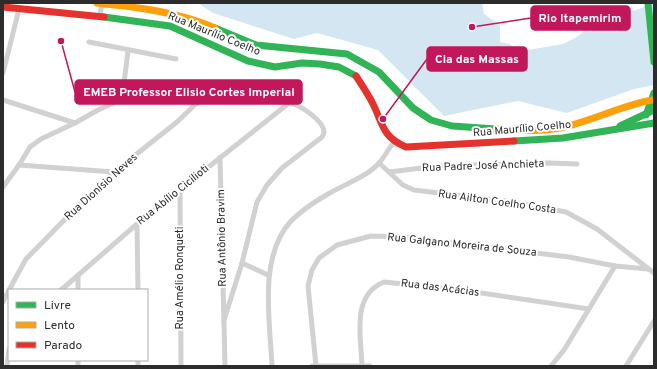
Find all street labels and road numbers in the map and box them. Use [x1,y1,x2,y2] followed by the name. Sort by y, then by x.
[166,9,262,59] street label: Rua Maurílio Coelho
[472,118,572,140] street label: Rua Maurílio Coelho
[61,150,141,224] street label: Rua Dionísio Neves
[422,157,545,175] street label: Rua Padre José Anchieta
[134,162,212,228] street label: Rua Abílio Cicilioti
[437,187,557,217] street label: Rua Ailton Coelho Costa
[214,189,230,287] street label: Rua Antônio Bravim
[173,227,187,329] street label: Rua Amélio Ronqueti
[387,230,538,260] street label: Rua Galgano Moreira de Souza
[400,276,480,300] street label: Rua das Acácias

